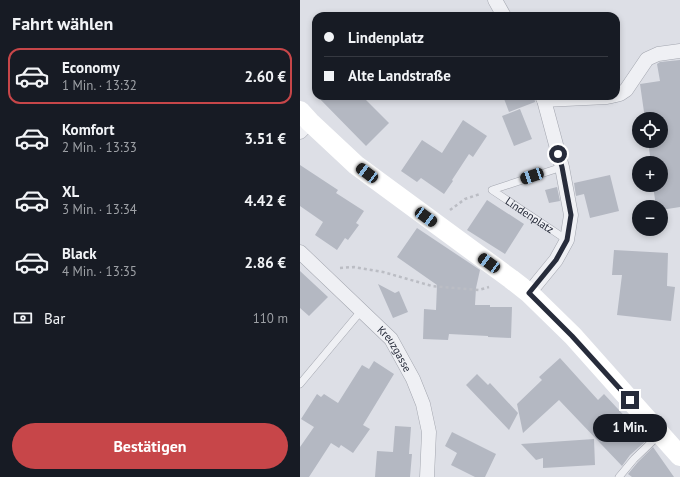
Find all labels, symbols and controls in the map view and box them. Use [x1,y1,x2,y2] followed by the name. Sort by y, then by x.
[12,12,113,35] text: Fahrt wählen
[348,28,424,47] text: Lindenplatz
[14,58,50,94] icon: car
[62,58,120,77] text: Economy
[348,66,451,85] text: Alte Landstraße
[244,67,286,86] text: 2.60 €
[62,77,137,94] text: 1 Min. · 13:32
[632,112,668,236] map controls
[632,112,668,148] button: locate
[14,120,50,156] icon: car
[62,120,114,139] text: Komfort
[244,129,286,148] text: 3.51 €
[62,139,137,156] text: 2 Min. · 13:33
[549,145,567,163] route start
[632,156,668,192] button: +
[354,161,380,185] car
[519,166,545,186] car
[14,182,50,218] icon: car
[62,182,79,201] text: XL
[244,191,286,210] text: 4.42 €
[503,194,557,236] street label: Lindenplatz
[632,200,668,236] button: −
[62,201,137,218] text: 3 Min. · 13:34
[413,205,439,229] car
[14,244,50,280] icon: car
[62,244,97,263] text: Black
[476,251,502,275] car
[244,253,286,272] text: 2.86 €
[62,263,137,280] text: 4 Min. · 13:35
[12,307,34,329] icon: cash
[44,309,65,328] text: Bar
[253,310,288,327] text: 110 m
[374,323,415,375] street label: Kreuzgasse
[621,391,639,409] route end
[593,414,667,442] callout: 1 Min.
[613,419,647,436] text: 1 Min.
[12,423,288,469] button: Bestätigen

